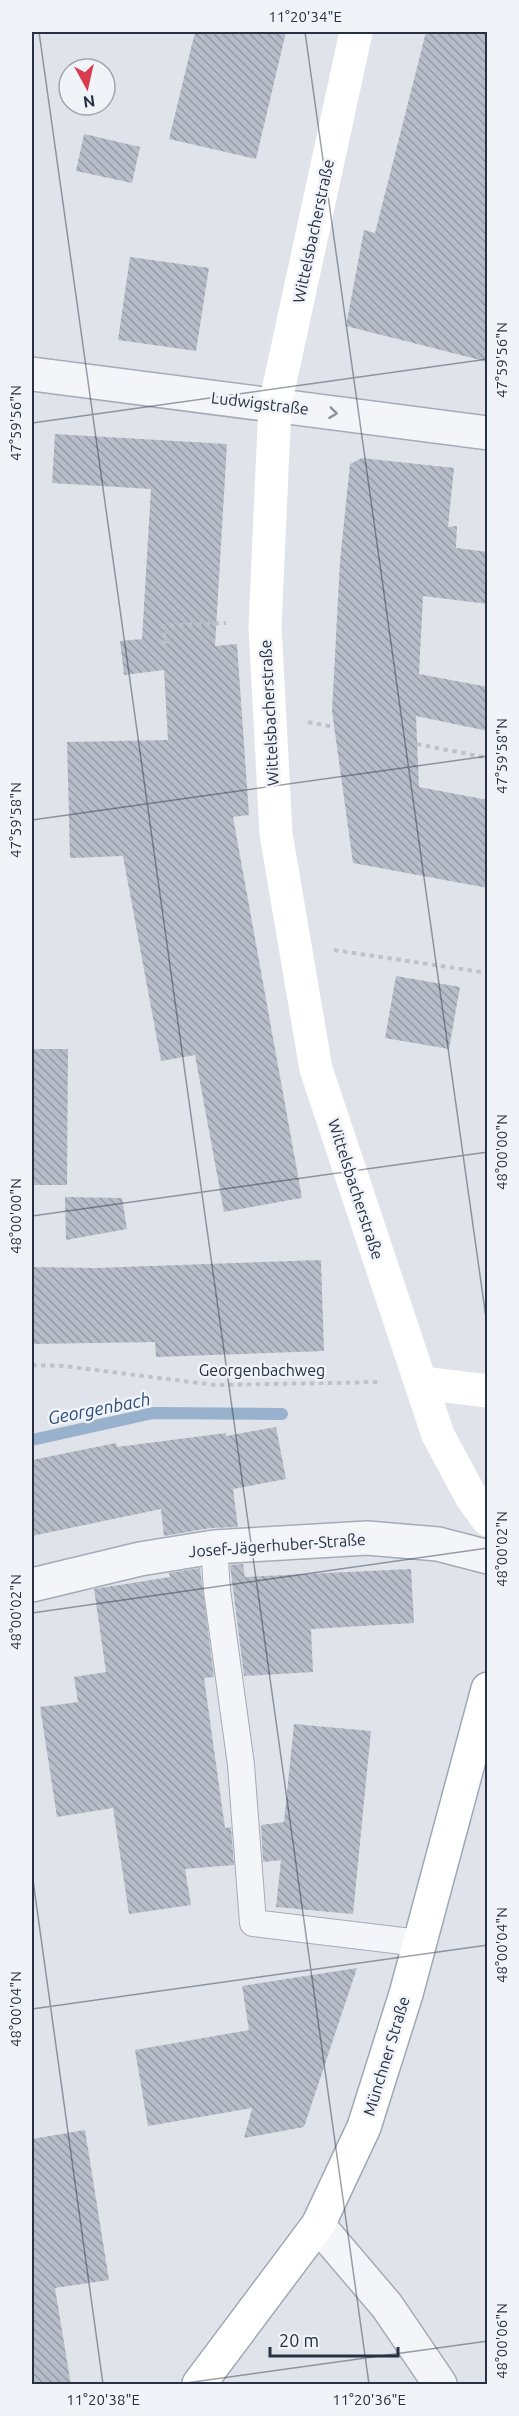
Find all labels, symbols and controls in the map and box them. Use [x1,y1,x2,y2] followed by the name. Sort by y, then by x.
[268,8,342,25] text: 11°20'34"E
[57,57,117,117] north arrow
[82,92,96,112] text: N
[289,157,337,305] street label: Wittelsbacherstraße
[493,322,510,398] text: 47°59'56"N
[7,385,24,461] text: 47°59'56"N
[210,388,310,418] street label: Ludwigstraße
[329,406,338,418] one-way arrow
[256,639,282,787] street label: Wittelsbacherstraße
[493,718,510,794] text: 47°59'58"N
[7,782,24,858] text: 47°59'58"N
[493,1114,510,1190] text: 48°00'00"N
[325,1117,387,1261] street label: Wittelsbacherstraße
[7,1178,24,1254] text: 48°00'00"N
[199,1361,325,1379] street label: Georgenbachweg
[46,1388,152,1428] water label: Georgenbach
[493,1511,510,1587] text: 48°00'02"N
[188,1530,366,1560] street label: Josef-Jägerhuber-Straße
[7,1574,24,1650] text: 48°00'02"N
[493,1907,510,1983] text: 48°00'04"N
[7,1971,24,2047] text: 48°00'04"N
[359,1994,413,2118] street label: Münchner Straße
[493,2303,510,2379] text: 48°00'06"N
[270,2320,398,2358] scale bar
[279,2330,319,2350] text: 20 m
[66,2391,140,2408] text: 11°20'38"E
[332,2391,406,2408] text: 11°20'36"E

